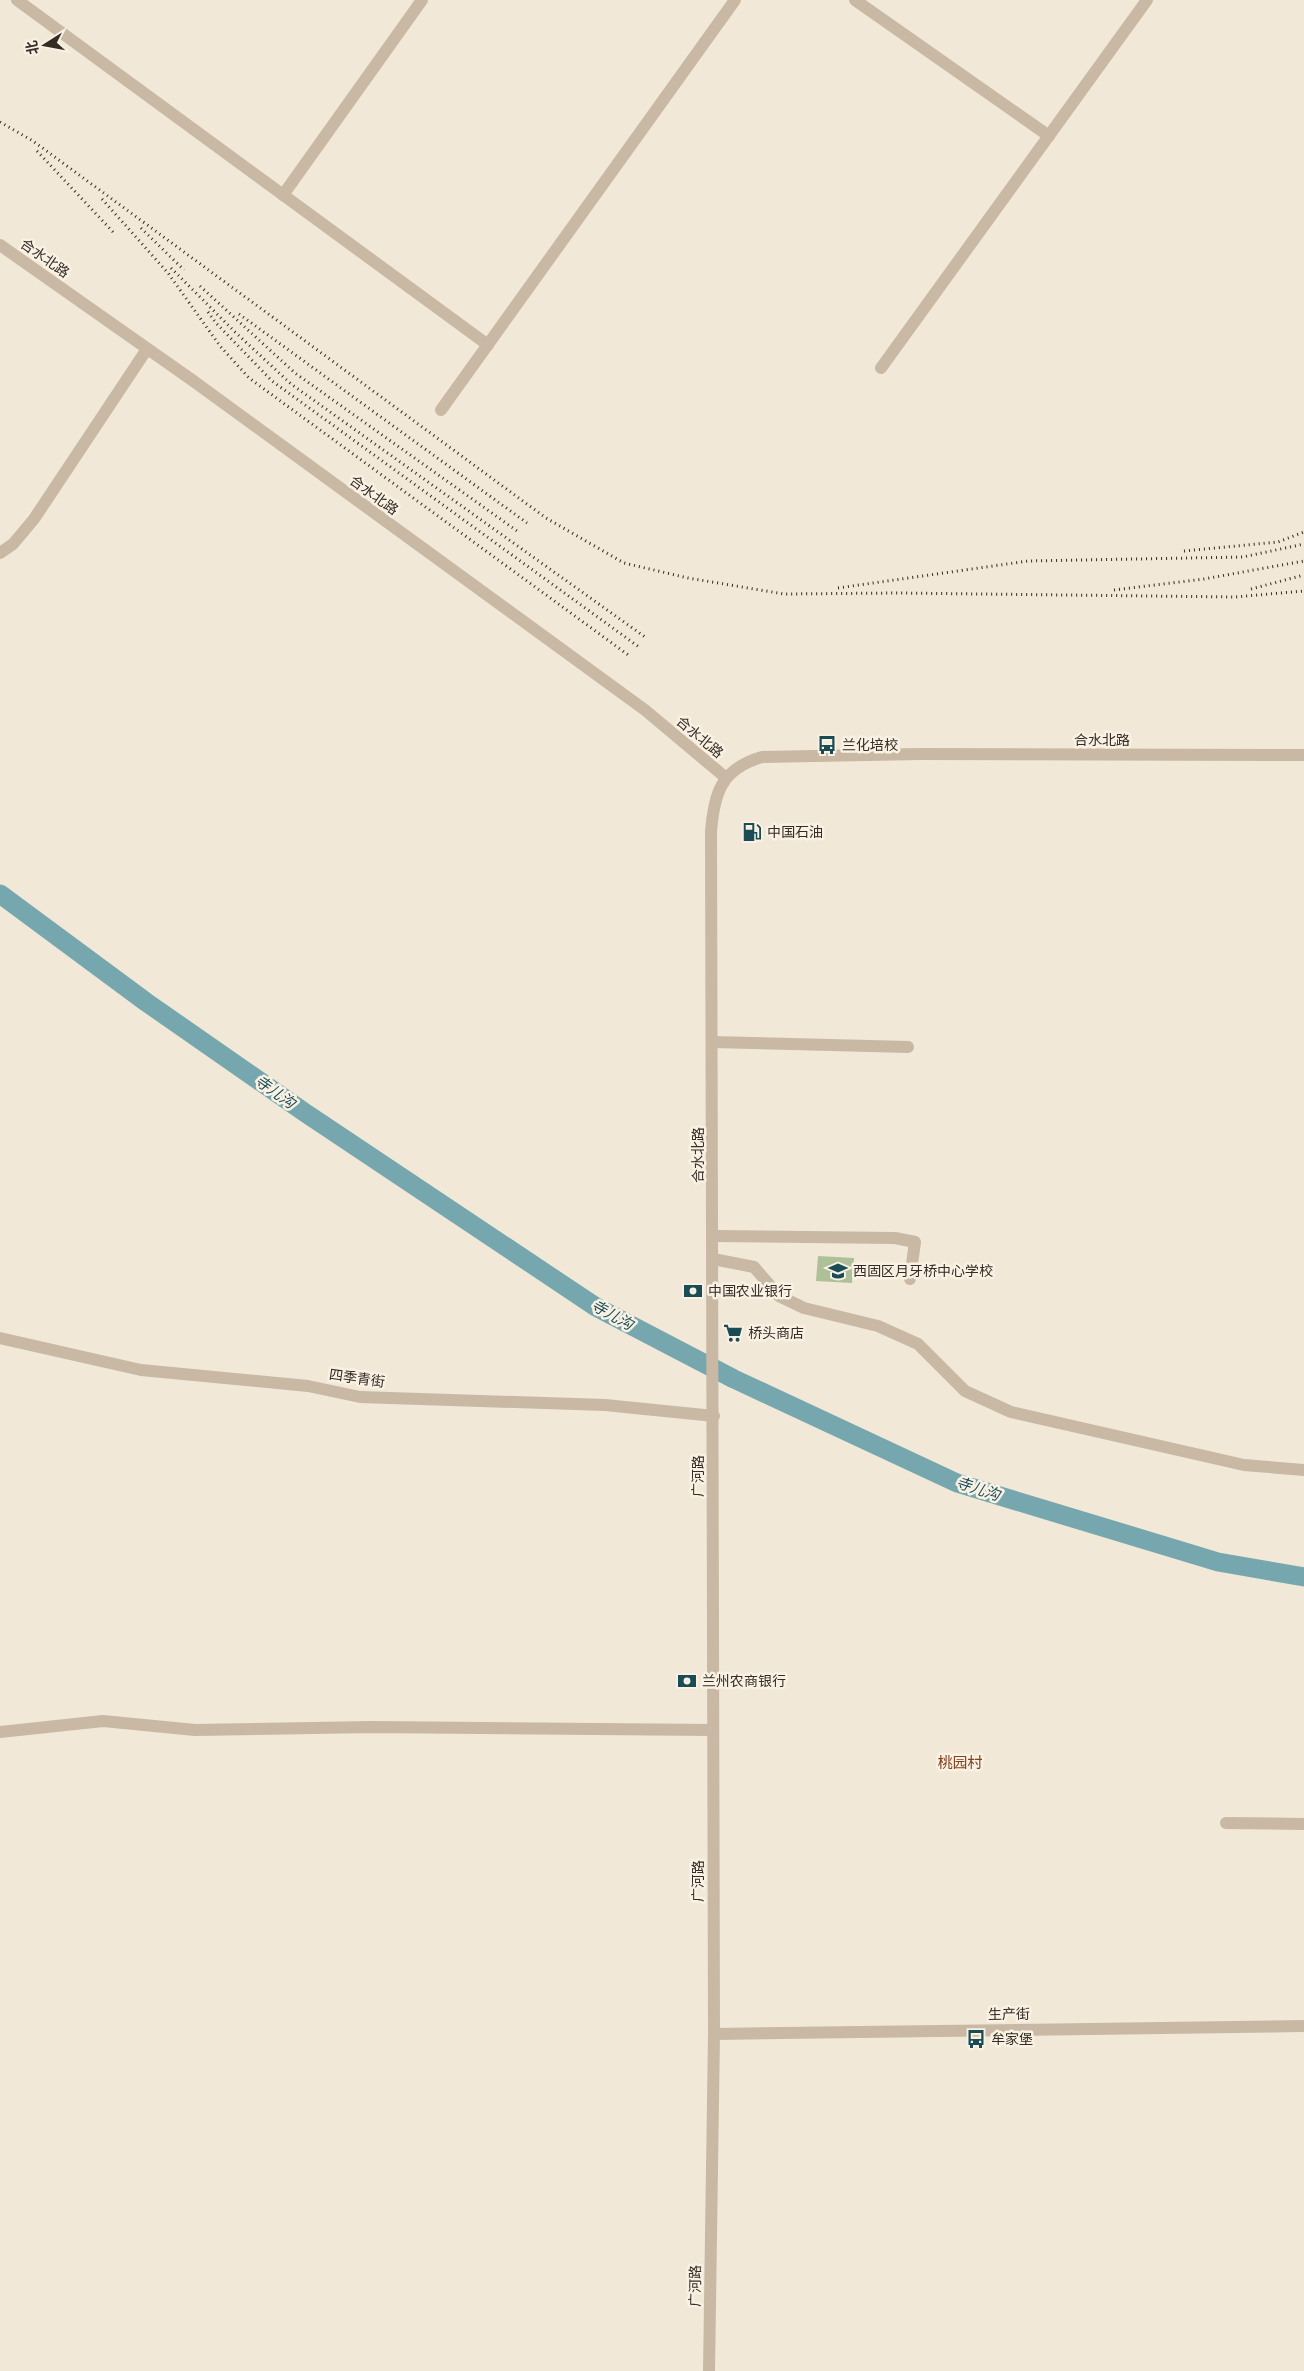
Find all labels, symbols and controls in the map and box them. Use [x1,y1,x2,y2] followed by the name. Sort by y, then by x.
[20,20,70,70] north arrow
[23,39,41,56] text: 北
[17,235,73,281] street label: 合水北路
[347,472,401,518] street label: 合水北路
[673,713,727,761] street label: 合水北路
[1074,732,1130,748] street label: 合水北路
[816,734,838,756] bus stop icon: 兰化培校
[842,737,898,753] place label: 兰化培校
[741,821,763,843] fuel station icon: 中国石油
[767,824,823,840] place label: 中国石油
[252,1072,300,1113] water label: 寺儿沟
[690,1127,706,1183] street label: 合水北路
[827,1260,849,1282] school or university icon: 西固区月牙桥中心学校
[853,1263,993,1279] place label: 西固区月牙桥中心学校
[682,1280,704,1302] bank icon: 中国农业银行
[708,1283,792,1299] place label: 中国农业银行
[588,1296,638,1334] water label: 寺儿沟
[722,1322,744,1344] supermarket icon: 桥头商店
[748,1325,804,1341] place label: 桥头商店
[328,1366,386,1390] street label: 四季青街
[690,1455,706,1497] street label: 广河路
[954,1473,1004,1504] water label: 寺儿沟
[676,1670,698,1692] bank icon: 兰州农商银行
[702,1673,786,1689] place label: 兰州农商银行
[937,1754,983,1771] district label: 桃园村
[690,1860,706,1902] street label: 广河路
[988,2006,1030,2022] street label: 生产街
[965,2028,987,2050] bus stop icon: 牟家堡
[991,2031,1033,2047] place label: 牟家堡
[687,2265,703,2307] street label: 广河路

